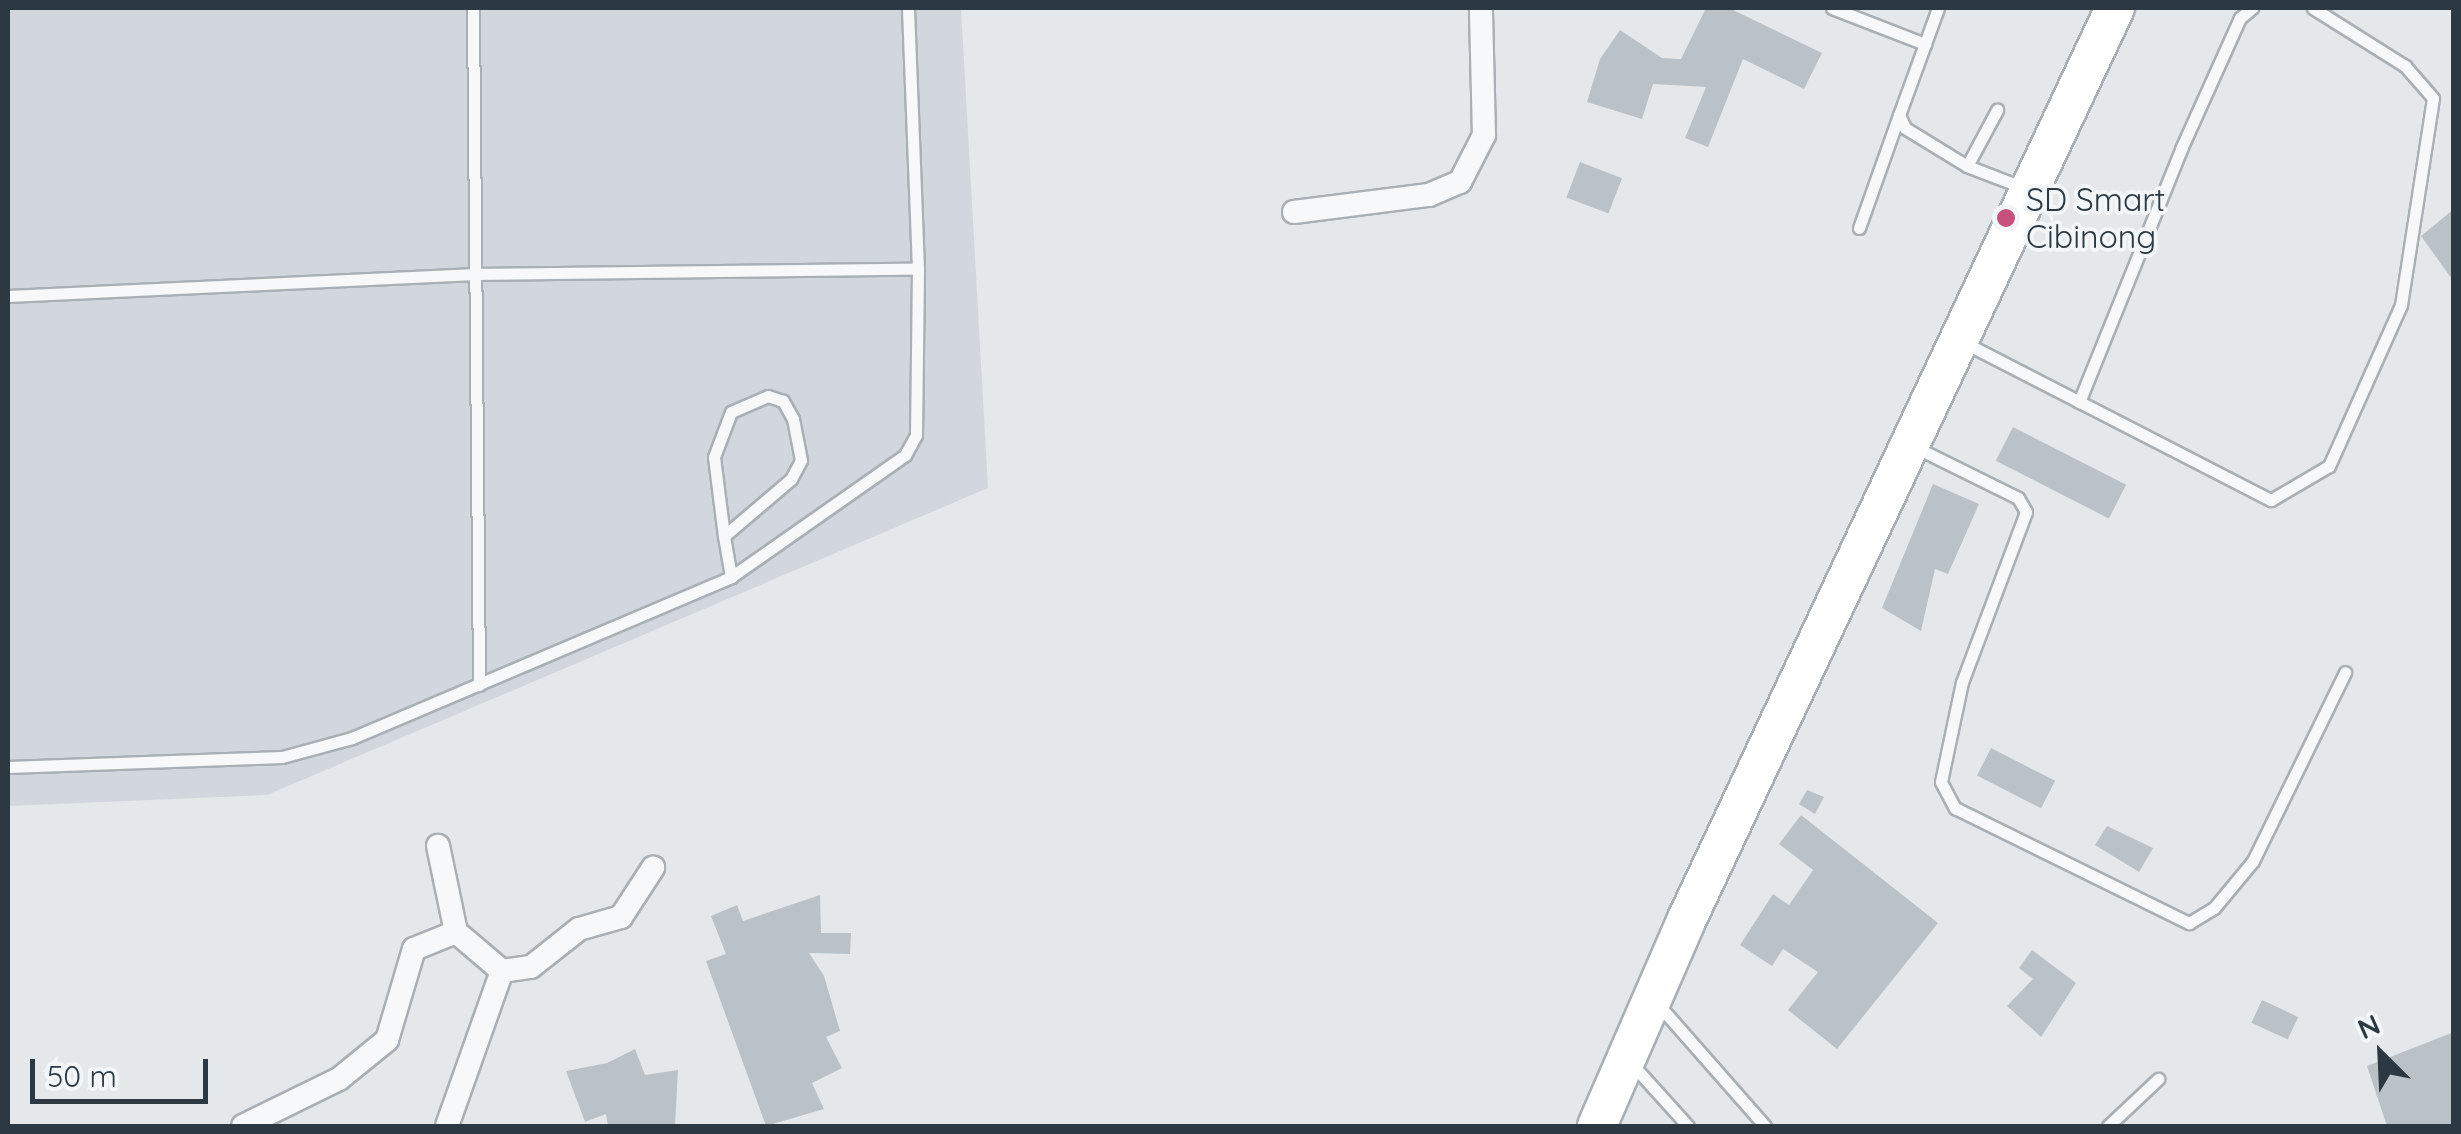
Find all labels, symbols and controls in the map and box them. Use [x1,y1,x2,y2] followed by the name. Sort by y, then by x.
[2026,181,2165,256] place label: SD Smart Cibinong
[1995,207,2017,229] marker: SD Smart Cibinong
[2331,1004,2431,1104] north arrow
[2352,1006,2385,1046] text: N
[35,1039,212,1101] scale bar
[47,1057,117,1095] text: 50 m

